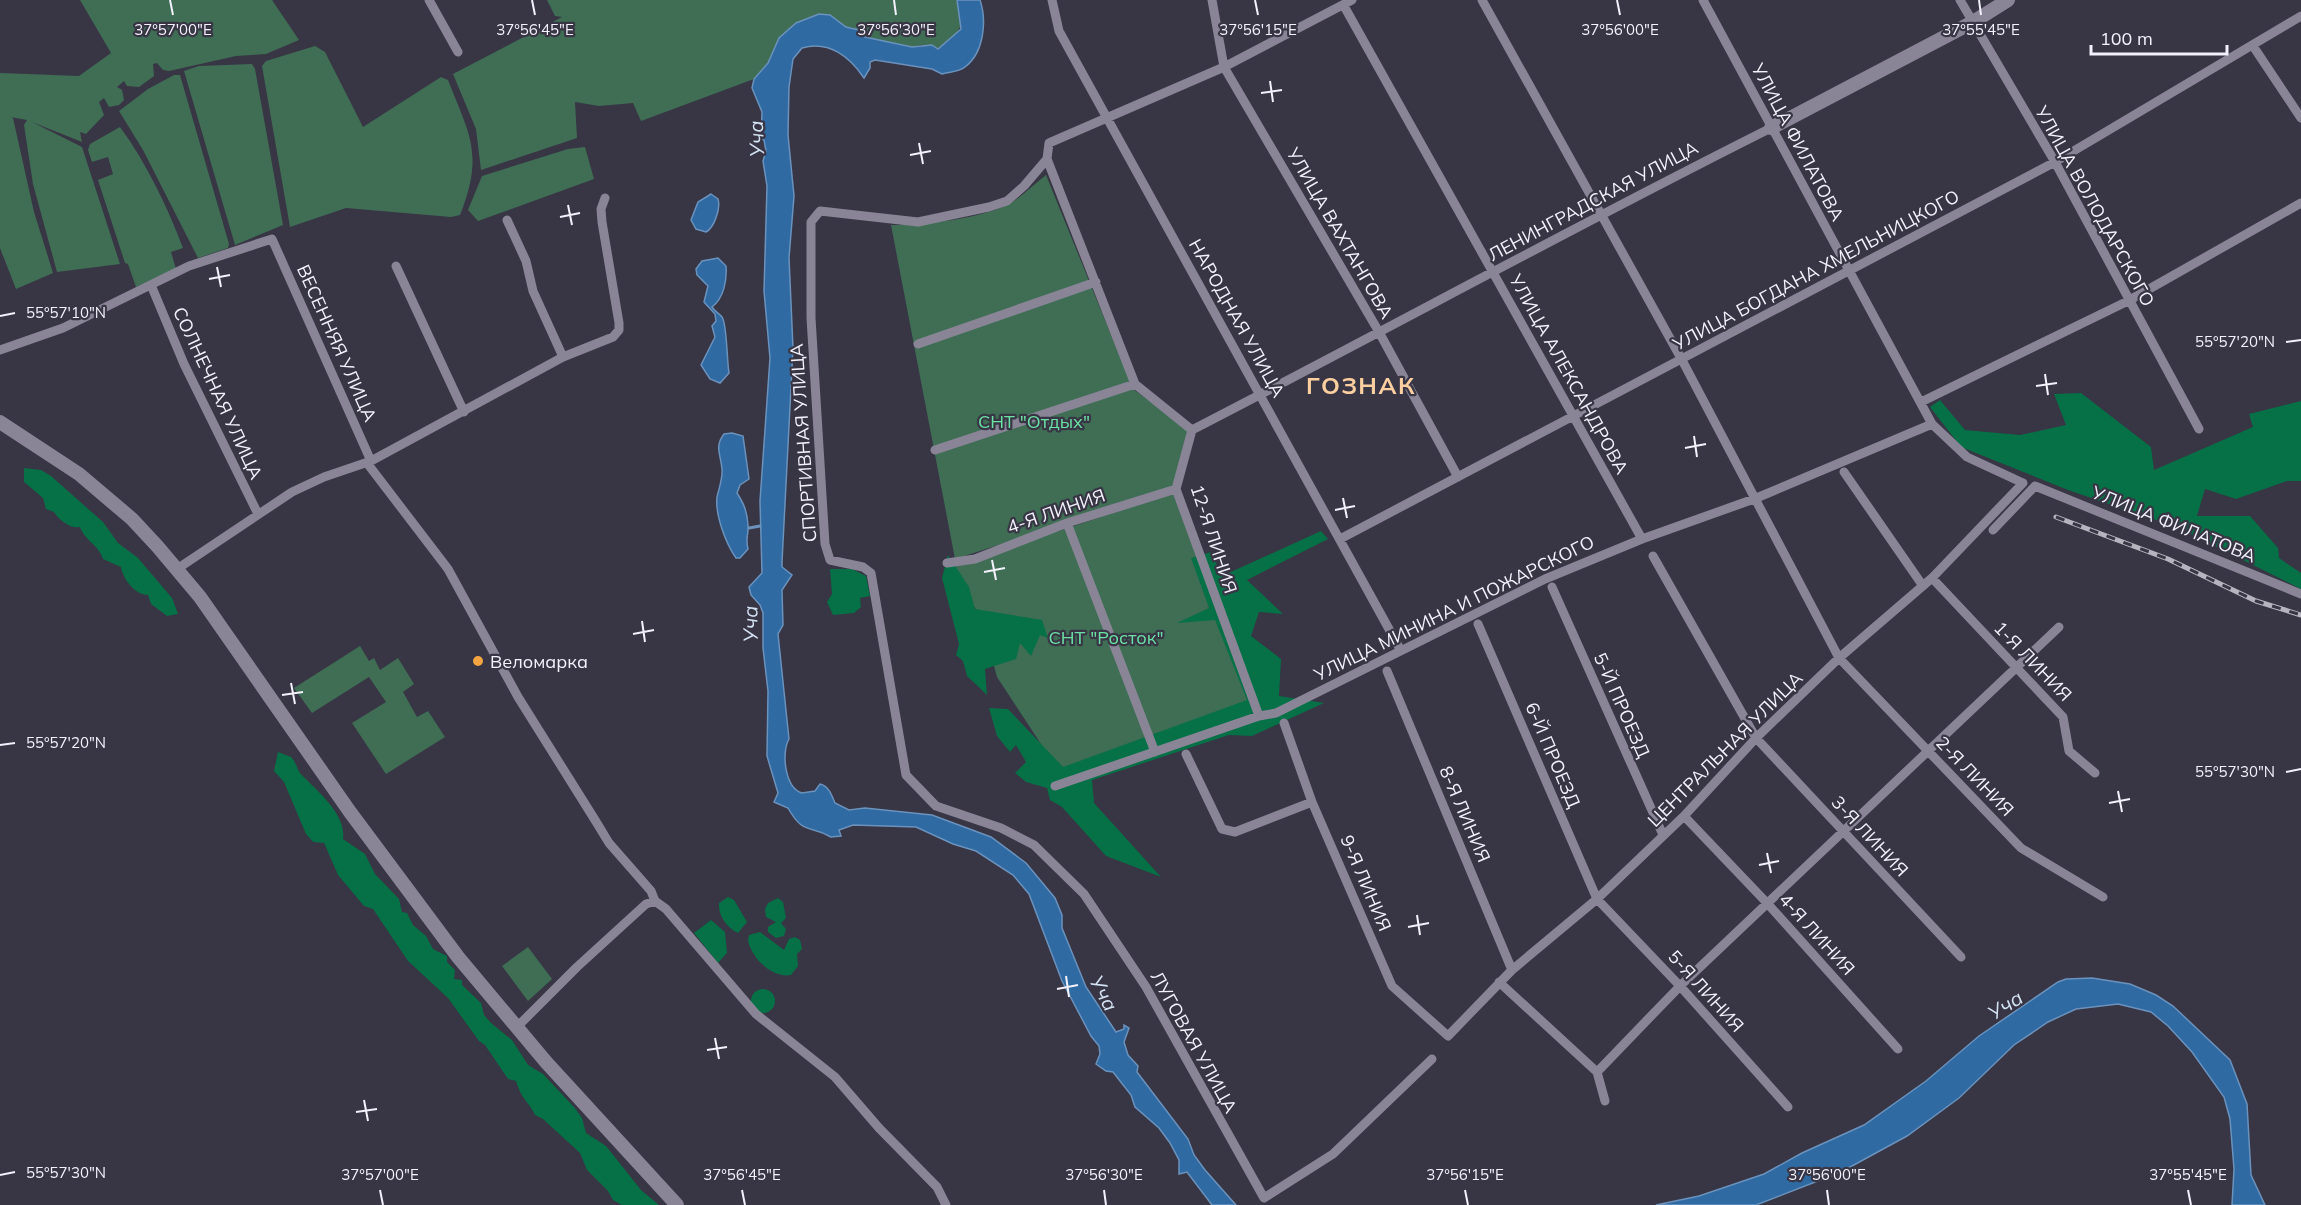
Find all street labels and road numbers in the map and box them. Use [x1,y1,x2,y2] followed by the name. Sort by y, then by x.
[1746,58,1849,225] street label: УЛИЦА ФИЛАТОВА
[2030,101,2160,310] street label: УЛИЦА ВОЛОДАРСКОГО
[1484,136,1702,266] street label: ЛЕНИНГРАДСКАЯ УЛИЦА
[1281,143,1398,323] street label: УЛИЦА ВАХТАНГОВА
[1668,184,1963,356] street label: УЛИЦА БОГДАНА ХМЕЛЬНИЦКОГО
[1184,235,1290,401] street label: НАРОДНАЯ УЛИЦА
[292,261,382,425] street label: ВЕСЕННЯЯ УЛИЦА
[1504,269,1634,478] street label: УЛИЦА АЛЕКСАНДРОВА
[168,303,268,483] street label: СОЛНЕЧНАЯ УЛИЦА
[785,343,821,543] street label: СПОРТИВНАЯ УЛИЦА
[2087,480,2260,568] street label: УЛИЦА ФИЛАТОВА
[1186,482,1242,596] street label: 12-Я ЛИНИЯ
[1004,483,1108,539] street label: 4-Я ЛИНИЯ
[1309,530,1598,687] street label: УЛИЦА МИНИНА И ПОЖАРСКОГО
[1989,616,2077,706] street label: 1-Я ЛИНИЯ
[1589,649,1656,762] street label: 5-Й ПРОЕЗД
[1643,667,1807,831] street label: ЦЕНТРАЛЬНАЯ УЛИЦА
[1520,699,1586,812] street label: 6-Й ПРОЕЗД
[1931,731,2019,821] street label: 2-Я ЛИНИЯ
[1434,762,1496,866] street label: 8-Я ЛИНИЯ
[1827,791,1913,881] street label: 3-Я ЛИНИЯ
[1335,831,1397,935] street label: 9-Я ЛИНИЯ
[1774,888,1860,980] street label: 4-Я ЛИНИЯ
[1663,945,1749,1037] street label: 5-Я ЛИНИЯ
[1146,967,1242,1117] street label: ЛУГОВАЯ УЛИЦА

